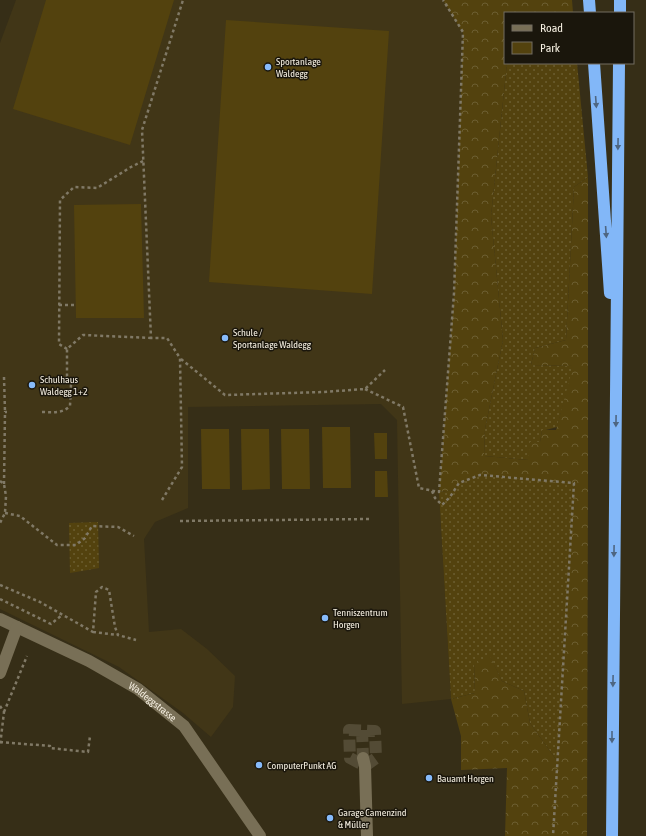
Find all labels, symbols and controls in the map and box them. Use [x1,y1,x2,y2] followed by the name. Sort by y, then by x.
[504,12,634,64] legend
[540,21,563,35] text: Road
[540,41,561,55] text: Park
[276,56,321,79] place label: Sportanlage Waldegg
[263,62,273,72] marker: Sportanlage Waldegg
[593,96,600,108] one-way arrow
[615,138,622,150] one-way arrow
[602,226,609,238] one-way arrow
[233,327,312,350] place label: Schule / Sportanlage Waldegg
[220,333,230,343] marker: Schule / Sportanlage Waldegg
[40,374,88,397] place label: Schulhaus Waldegg 1+2
[27,380,37,390] marker: Schulhaus Waldegg 1+2
[612,415,619,427] one-way arrow
[611,545,617,558] one-way arrow
[333,607,388,630] place label: Tenniszentrum Horgen
[320,613,330,623] marker: Tenniszentrum Horgen
[610,675,616,688] one-way arrow
[127,680,179,724] street label: Waldeggstrasse
[609,731,615,744] one-way arrow
[254,760,264,770] marker: ComputerPunkt AG
[267,760,337,771] place label: ComputerPunkt AG
[424,773,434,783] marker: Bauamt Horgen
[437,773,494,784] place label: Bauamt Horgen
[338,807,407,830] place label: Garage Camenzind & Müller
[325,813,335,823] marker: Garage Camenzind & Müller

